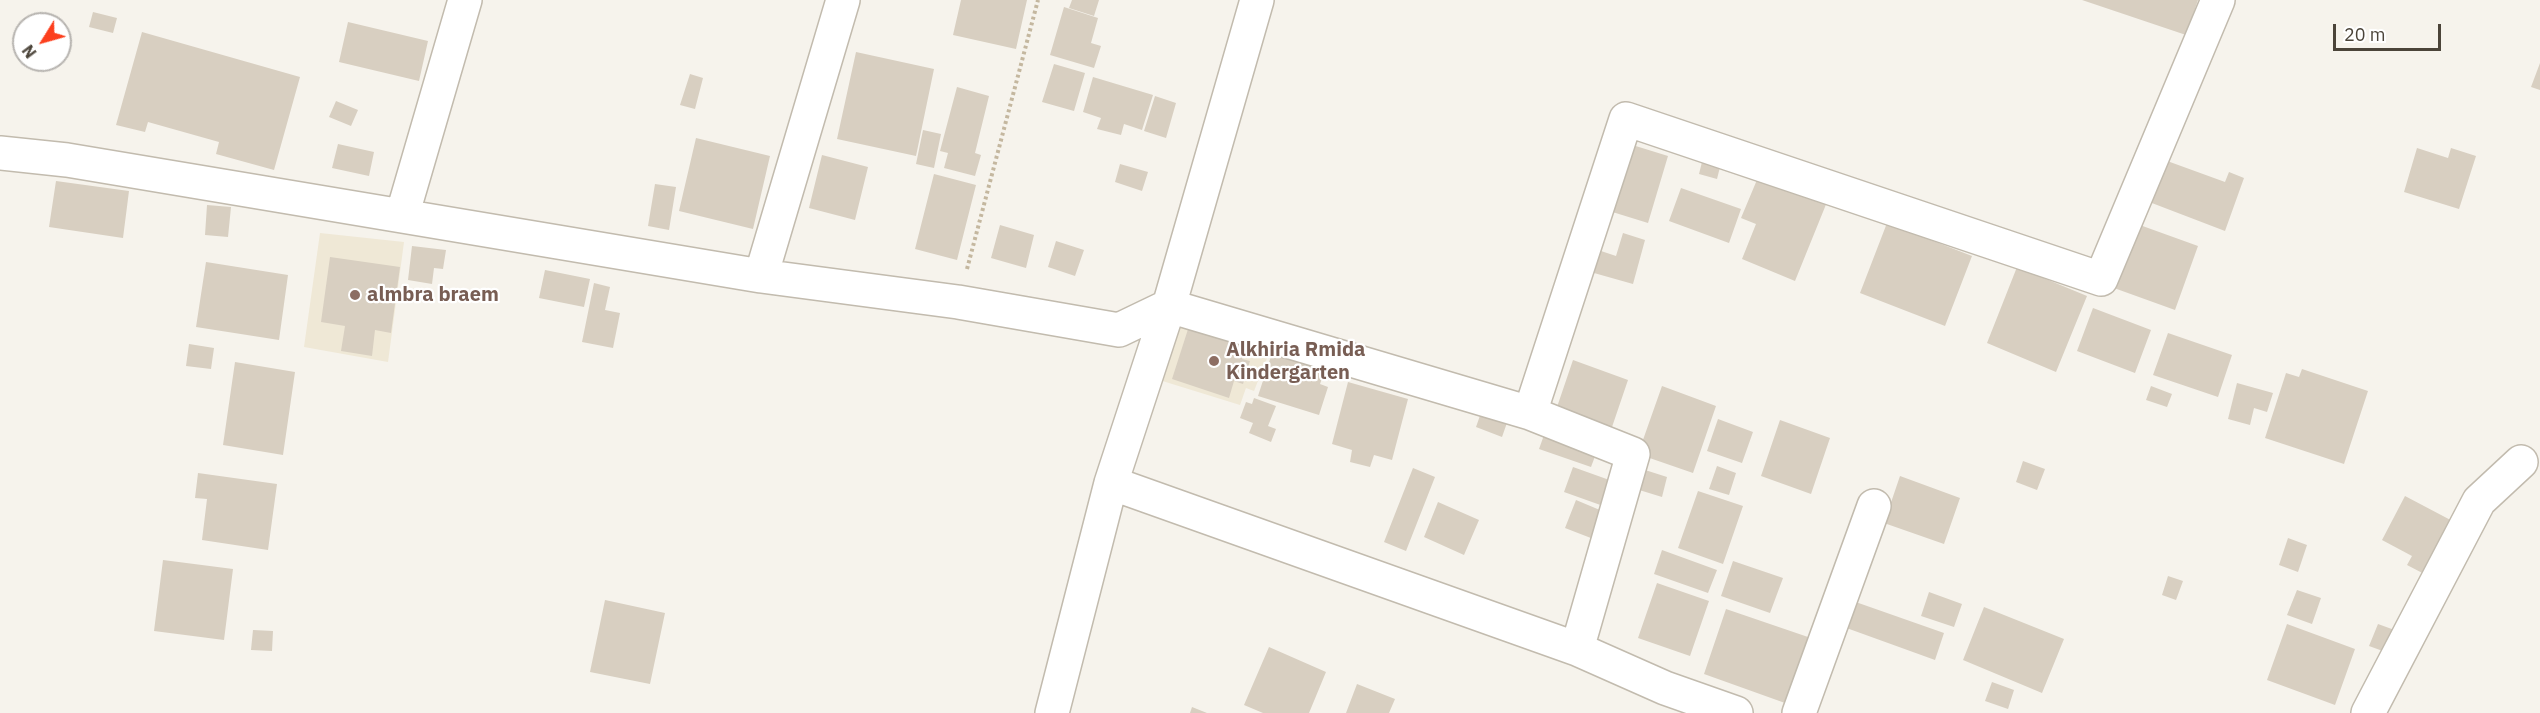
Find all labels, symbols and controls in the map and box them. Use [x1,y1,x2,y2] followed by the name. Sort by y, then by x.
[12,12,72,72] north arrow
[2336,12,2444,50] scale bar
[2344,23,2386,46] text: 20 m
[18,41,41,62] text: N
[367,283,499,307] place label: almbra braem
[348,288,362,302] marker: almbra braem
[1226,338,1365,385] place label: Alkhiria Rmida Kindergarten
[1207,354,1221,368] marker: Alkhiria Rmida Kindergarten

